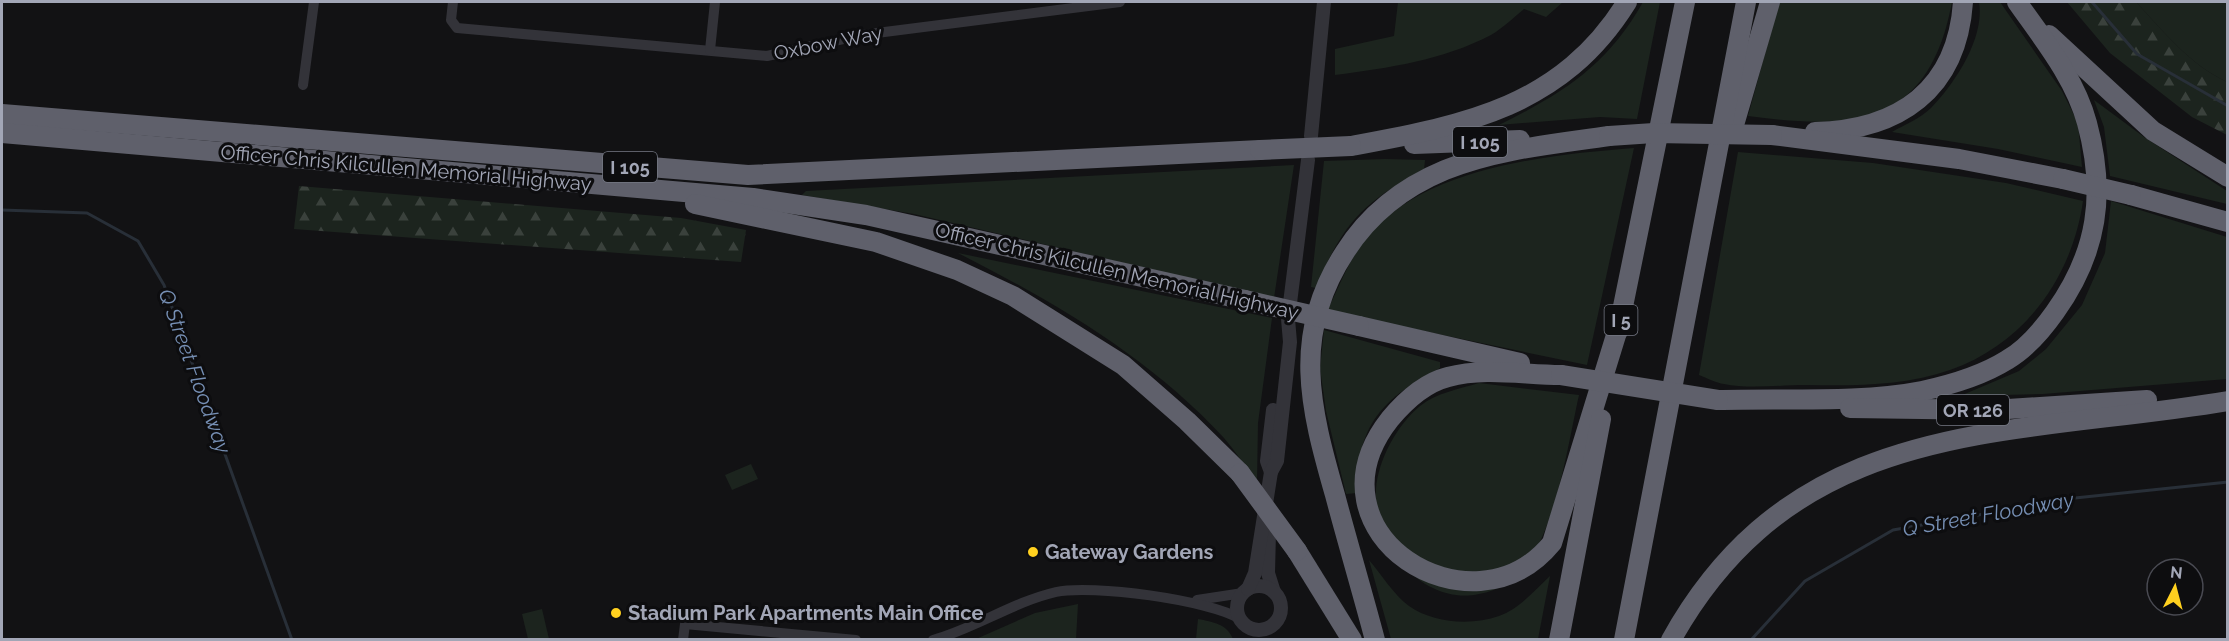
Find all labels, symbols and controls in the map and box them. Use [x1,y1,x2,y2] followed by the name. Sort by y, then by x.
[772,21,885,65] street label: Oxbow Way
[1453,127,1507,157] road number: I 105
[219,140,593,196] street label: Officer Chris Kilcullen Memorial Highway
[603,152,657,182] road number: I 105
[933,217,1301,325] street label: Officer Chris Kilcullen Memorial Highway
[154,285,237,457] water label: Q Street Floodway
[1604,305,1638,335] road number: I 5
[1937,395,2009,425] road number: OR 126
[1901,487,2076,541] water label: Q Street Floodway
[1045,540,1214,564] place label: Gateway Gardens
[1026,545,1040,559] marker: Gateway Gardens
[2145,557,2205,617] north arrow
[2169,562,2184,583] text: N
[628,601,983,625] place label: Stadium Park Apartments Main Office
[609,606,623,620] marker: Stadium Park Apartments Main Office

